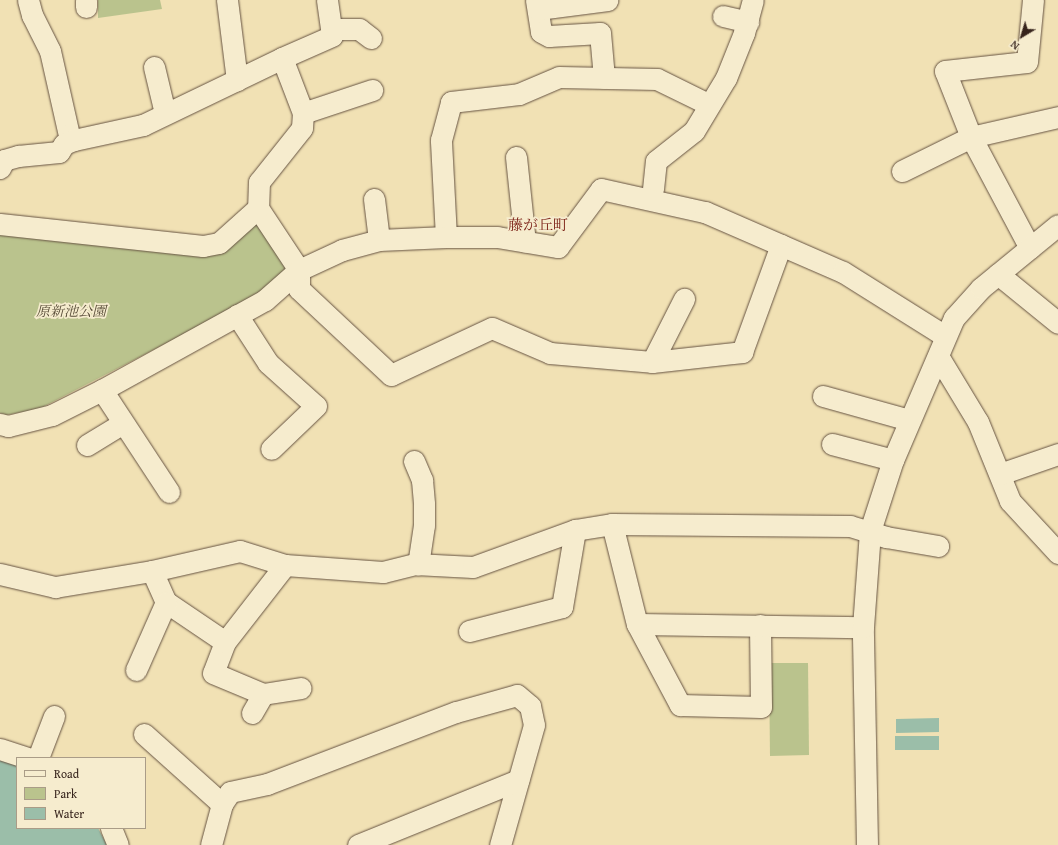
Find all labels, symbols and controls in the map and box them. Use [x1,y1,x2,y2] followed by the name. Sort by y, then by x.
[1002,16,1042,56] north arrow
[1007,37,1022,54] text: N
[508,216,568,234] district label: 藤が丘町
[36,303,106,319] park label: 原新池公園
[16,757,146,829] legend
[54,765,79,782] text: Road
[54,785,77,802] text: Park
[54,805,84,822] text: Water

